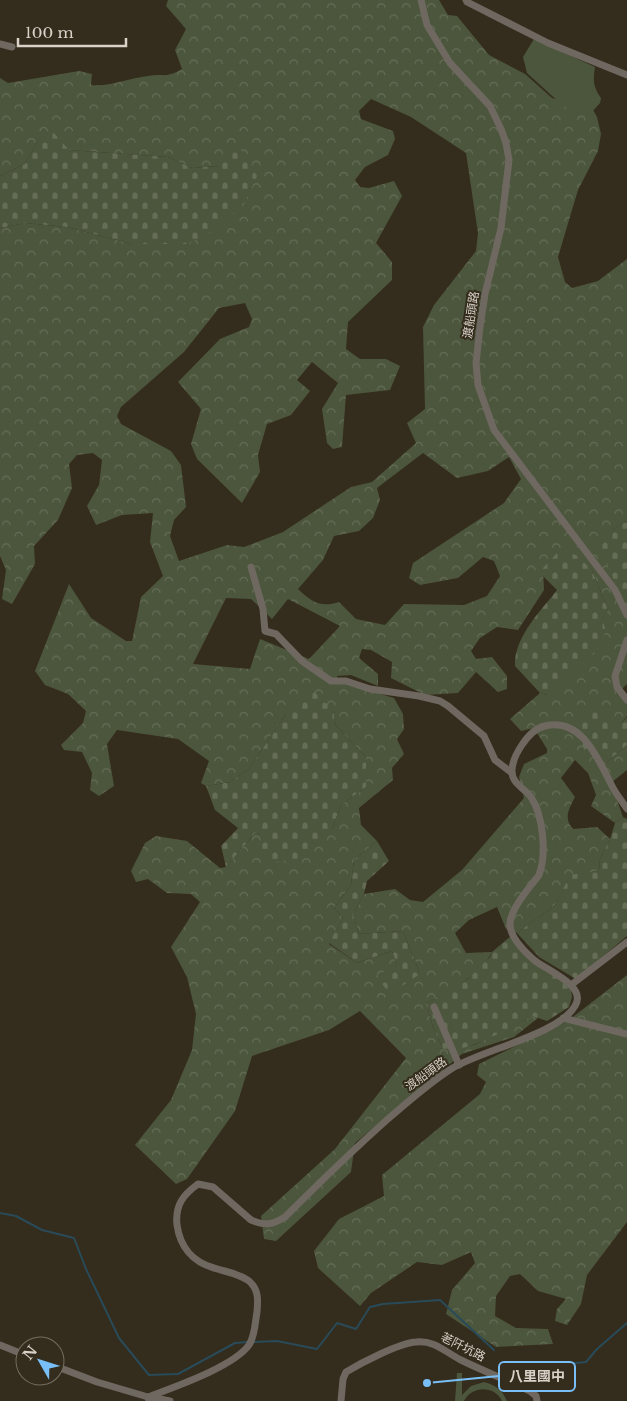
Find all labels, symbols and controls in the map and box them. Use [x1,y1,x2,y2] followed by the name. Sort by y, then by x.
[18,15,125,47] scale bar
[25,23,74,42] text: 100 m
[459,290,482,340] street label: 渡船頭路
[402,1053,450,1094] street label: 渡船頭路
[438,1329,488,1364] street label: 荖阡坑路
[15,1336,65,1386] north arrow
[19,1342,41,1364] text: N
[499,1362,575,1391] callout: 八里國中
[509,1367,565,1385] text: 八里國中

